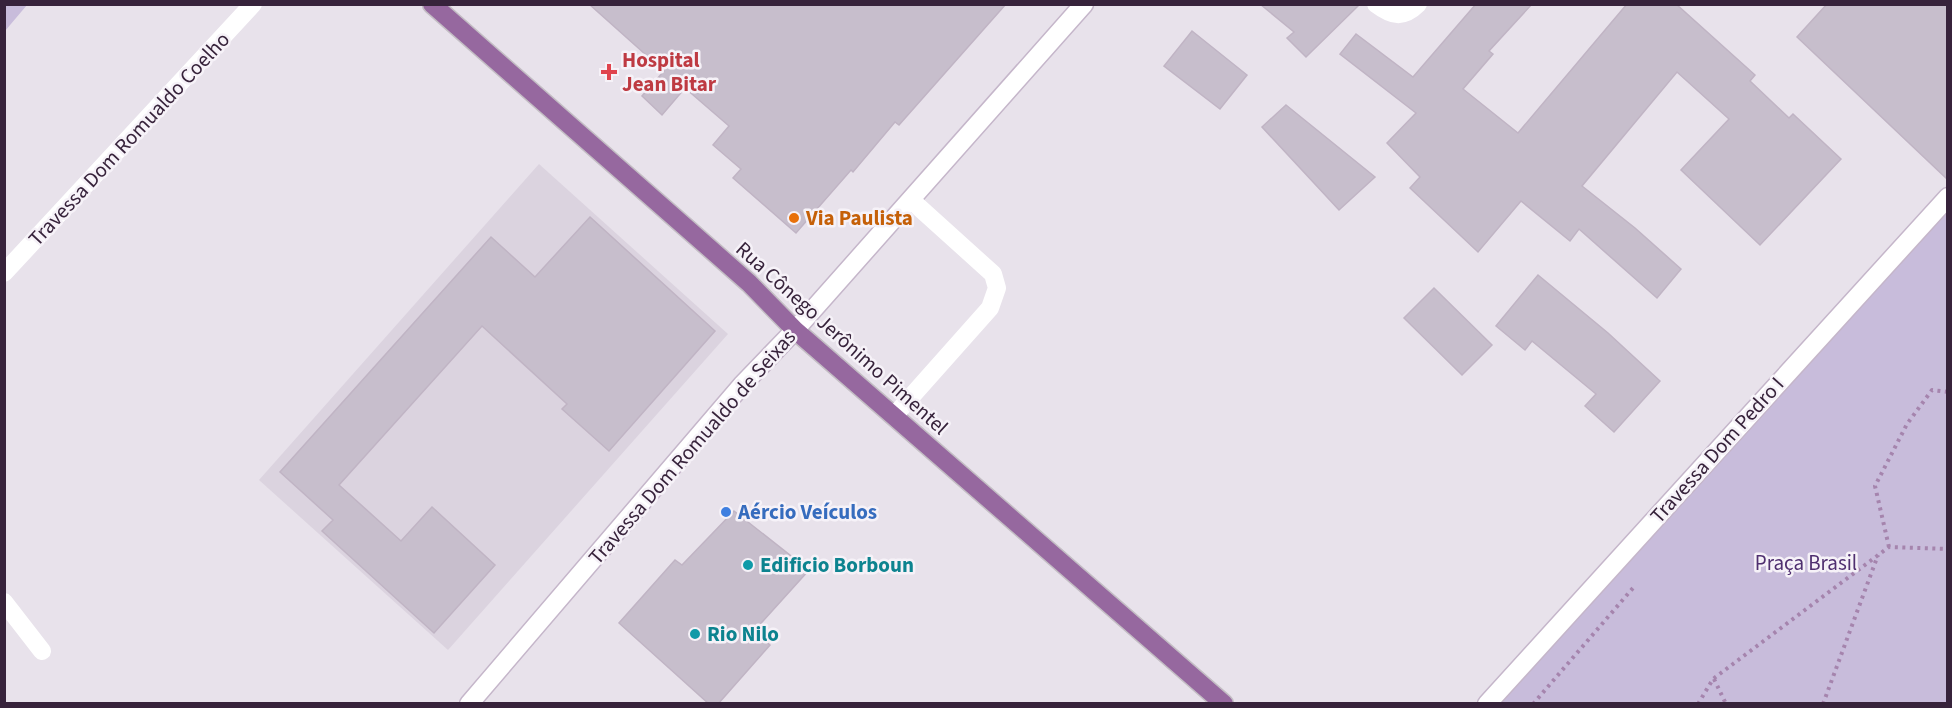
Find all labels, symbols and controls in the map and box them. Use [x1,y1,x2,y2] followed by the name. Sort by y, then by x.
[21,25,237,253] street label: Travessa Dom Romualdo Coelho
[622,45,717,99] place label: Hospital Jean Bitar
[600,63,618,81] marker: Hospital Jean Bitar
[805,203,913,233] place label: Via Paulista
[787,211,801,225] marker: Via Paulista
[729,234,955,442] street label: Rua Cônego Jerônimo Pimentel
[581,323,803,571] street label: Travessa Dom Romualdo de Seixas
[1643,370,1791,530] street label: Travessa Dom Pedro I
[737,497,877,527] place label: Aércio Veículos
[719,505,733,519] marker: Aércio Veículos
[1755,548,1857,578] park label: Praça Brasil
[760,550,914,580] place label: Edificio Borboun
[741,558,755,572] marker: Edificio Borboun
[707,619,779,649] place label: Rio Nilo
[688,627,702,641] marker: Rio Nilo

